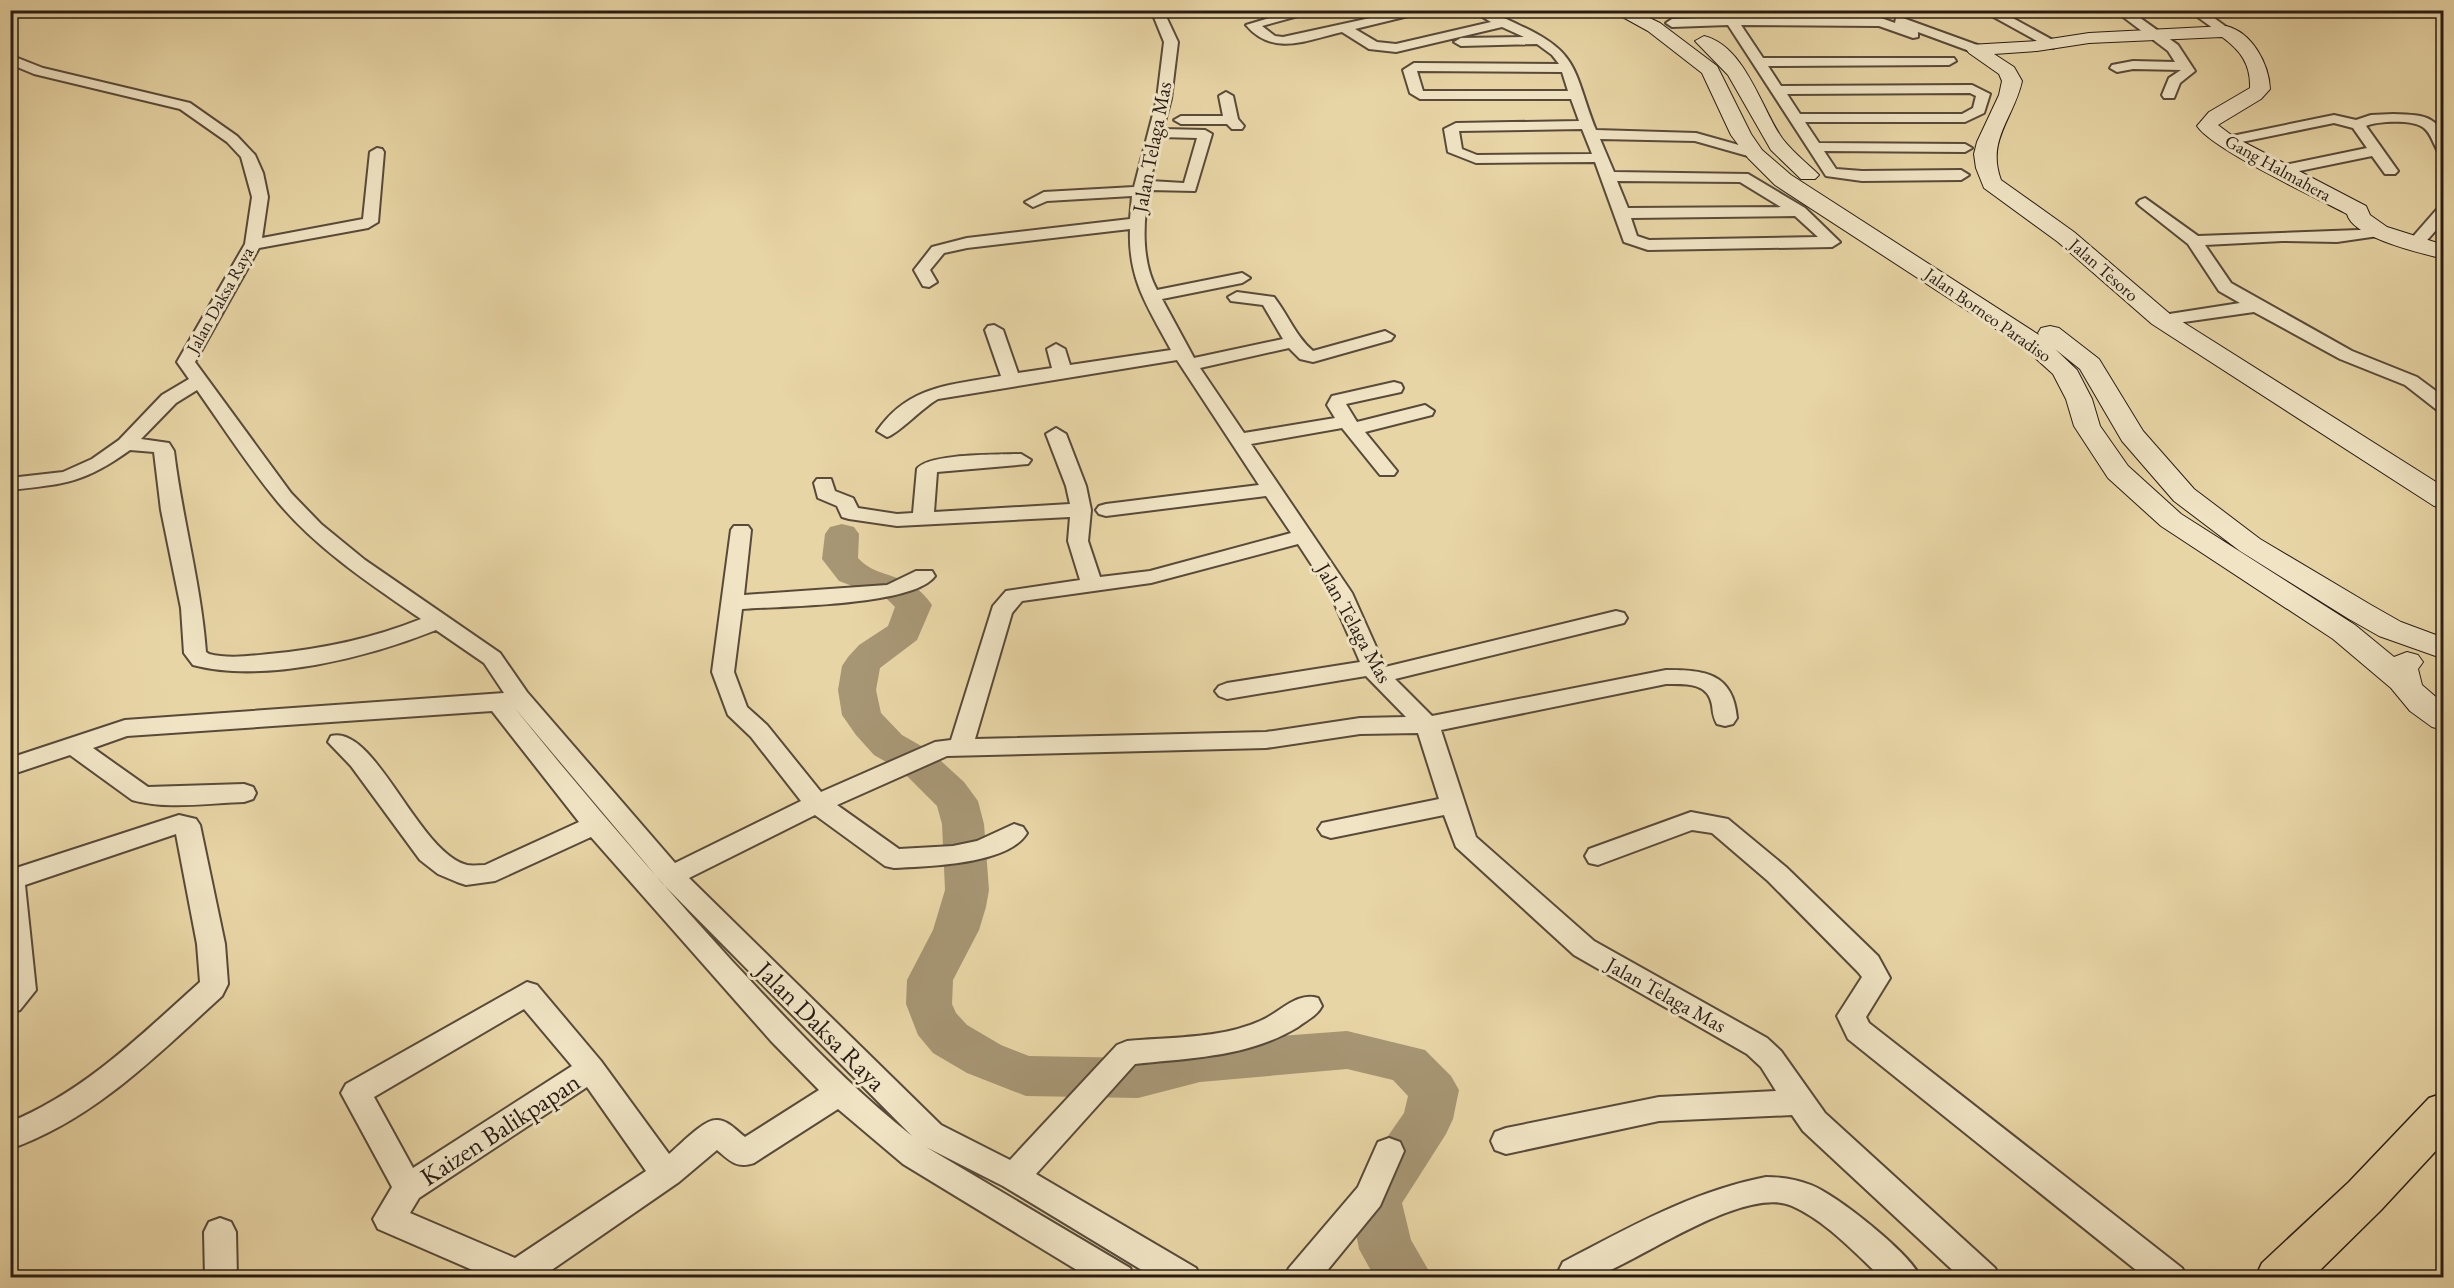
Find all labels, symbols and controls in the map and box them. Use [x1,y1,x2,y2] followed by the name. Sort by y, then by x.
[1125,79,1177,217] street label: Jalan Telaga Mas
[2221,129,2336,207] street label: Gang Halmahera
[2063,232,2144,306] street label: Jalan Tesoro
[180,242,259,359] street label: Jalan Daksa Raya
[1919,261,2056,367] street label: Jalan Borneo Paradiso
[1309,556,1399,688] street label: Jalan Telaga Mas
[1600,950,1731,1039] street label: Jalan Telaga Mas
[747,952,894,1099] street label: Jalan Daksa Raya
[414,1064,587,1193] street label: Kaizen Balikpapan

